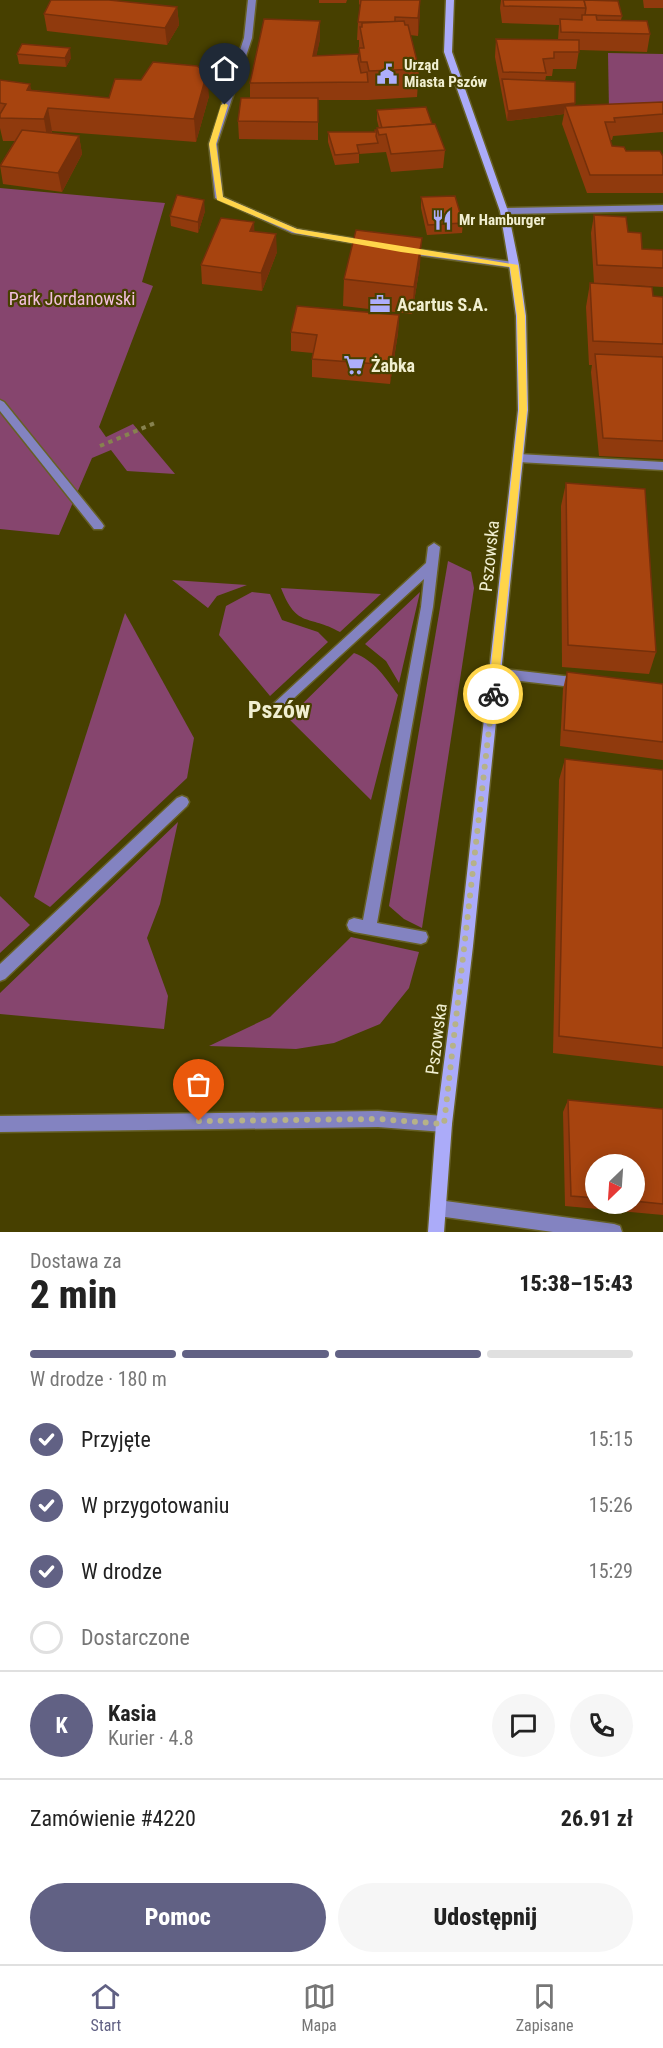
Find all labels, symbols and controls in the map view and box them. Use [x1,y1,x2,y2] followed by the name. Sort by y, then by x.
[199,43,250,105] pin
[208,52,241,85] icon: home
[404,56,488,91] place label: Urząd Miasta Pszów
[375,62,399,86] public building icon: Urząd Miasta Pszów
[430,208,454,232] restaurant icon: Mr Hamburger
[459,211,546,229] place label: Mr Hamburger
[9,288,135,309] park label: Park Jordanowski
[368,292,392,316] office icon: Acartus S.A.
[397,294,489,315] place label: Acartus S.A.
[342,353,366,377] supermarket icon: Żabka
[371,355,415,376] place label: Żabka
[475,519,503,593] street label: Pszowska
[463,664,523,724] courier
[477,678,510,711] icon: bike
[248,696,310,724] district label: Pszów
[421,1002,451,1076] street label: Pszowska
[173,1059,224,1121] pin
[182,1068,215,1101] icon: bag
[585,1154,645,1214] north arrow
[585,1154,645,1214] map controls
[30,1249,122,1273] text: Dostawa za
[519,1271,633,1296] text: 15:38–15:43
[30,1272,117,1318] text: 2 min
[30,1367,167,1391] text: W drodze · 180 m
[30,1423,63,1456] icon: check
[81,1427,151,1452] text: Przyjęte
[589,1427,633,1451] text: 15:15
[30,1489,63,1522] icon: check
[81,1493,229,1518] text: W przygotowaniu
[589,1493,633,1517] text: 15:26
[30,1555,63,1588] icon: check
[81,1559,162,1584] text: W drodze
[589,1559,633,1583] text: 15:29
[81,1625,190,1650] text: Dostarczone
[492,1694,555,1757] button: chat
[570,1694,633,1757] button: phone
[108,1701,156,1726] text: Kasia
[55,1713,68,1738] text: K
[108,1726,194,1750] text: Kurier · 4.8
[30,1806,196,1831] text: Zamówienie #4220
[561,1806,633,1831] text: 26.91 zł
[30,1883,326,1952] button: Pomoc
[338,1883,633,1952] button: Udostępnij
[89,1980,122,2035] tab: Start
[301,1980,337,2035] tab: Mapa
[516,1980,574,2035] tab: Zapisane

